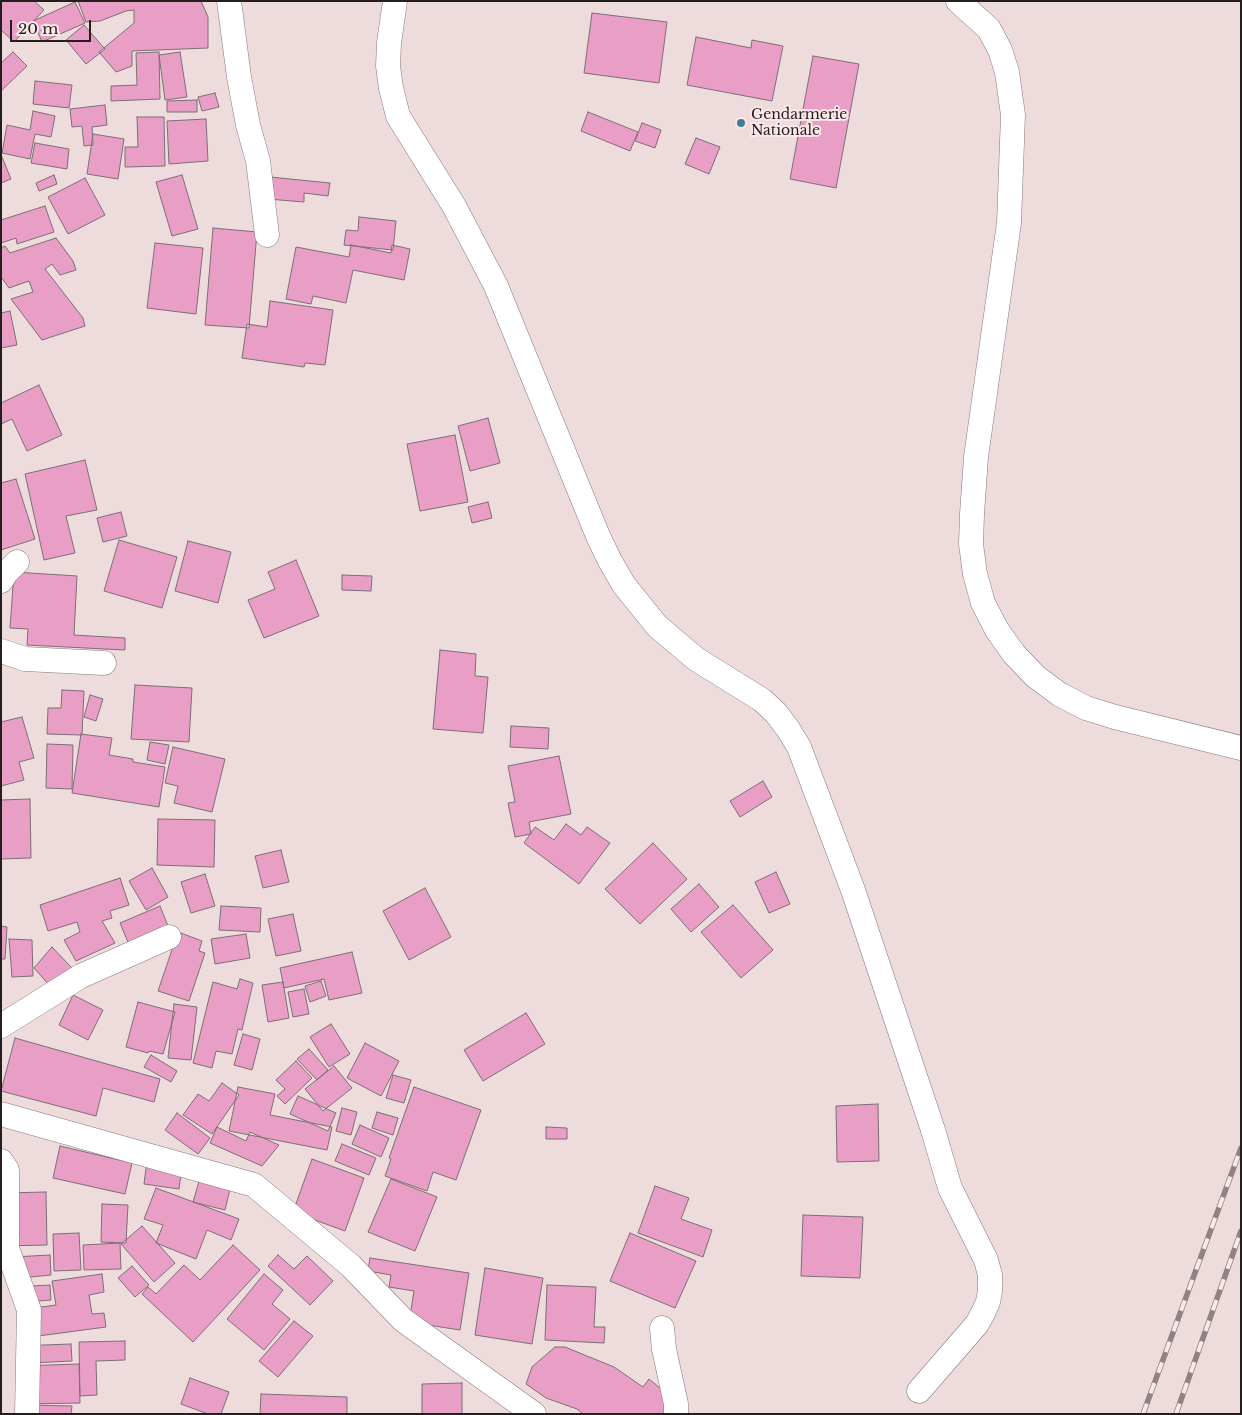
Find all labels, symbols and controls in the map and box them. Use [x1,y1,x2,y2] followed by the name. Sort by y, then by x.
[12,10,94,42] scale bar
[18,19,58,38] text: 20 m
[751,107,847,140] place label: Gendarmerie Nationale
[735,117,747,129] marker: Gendarmerie Nationale

